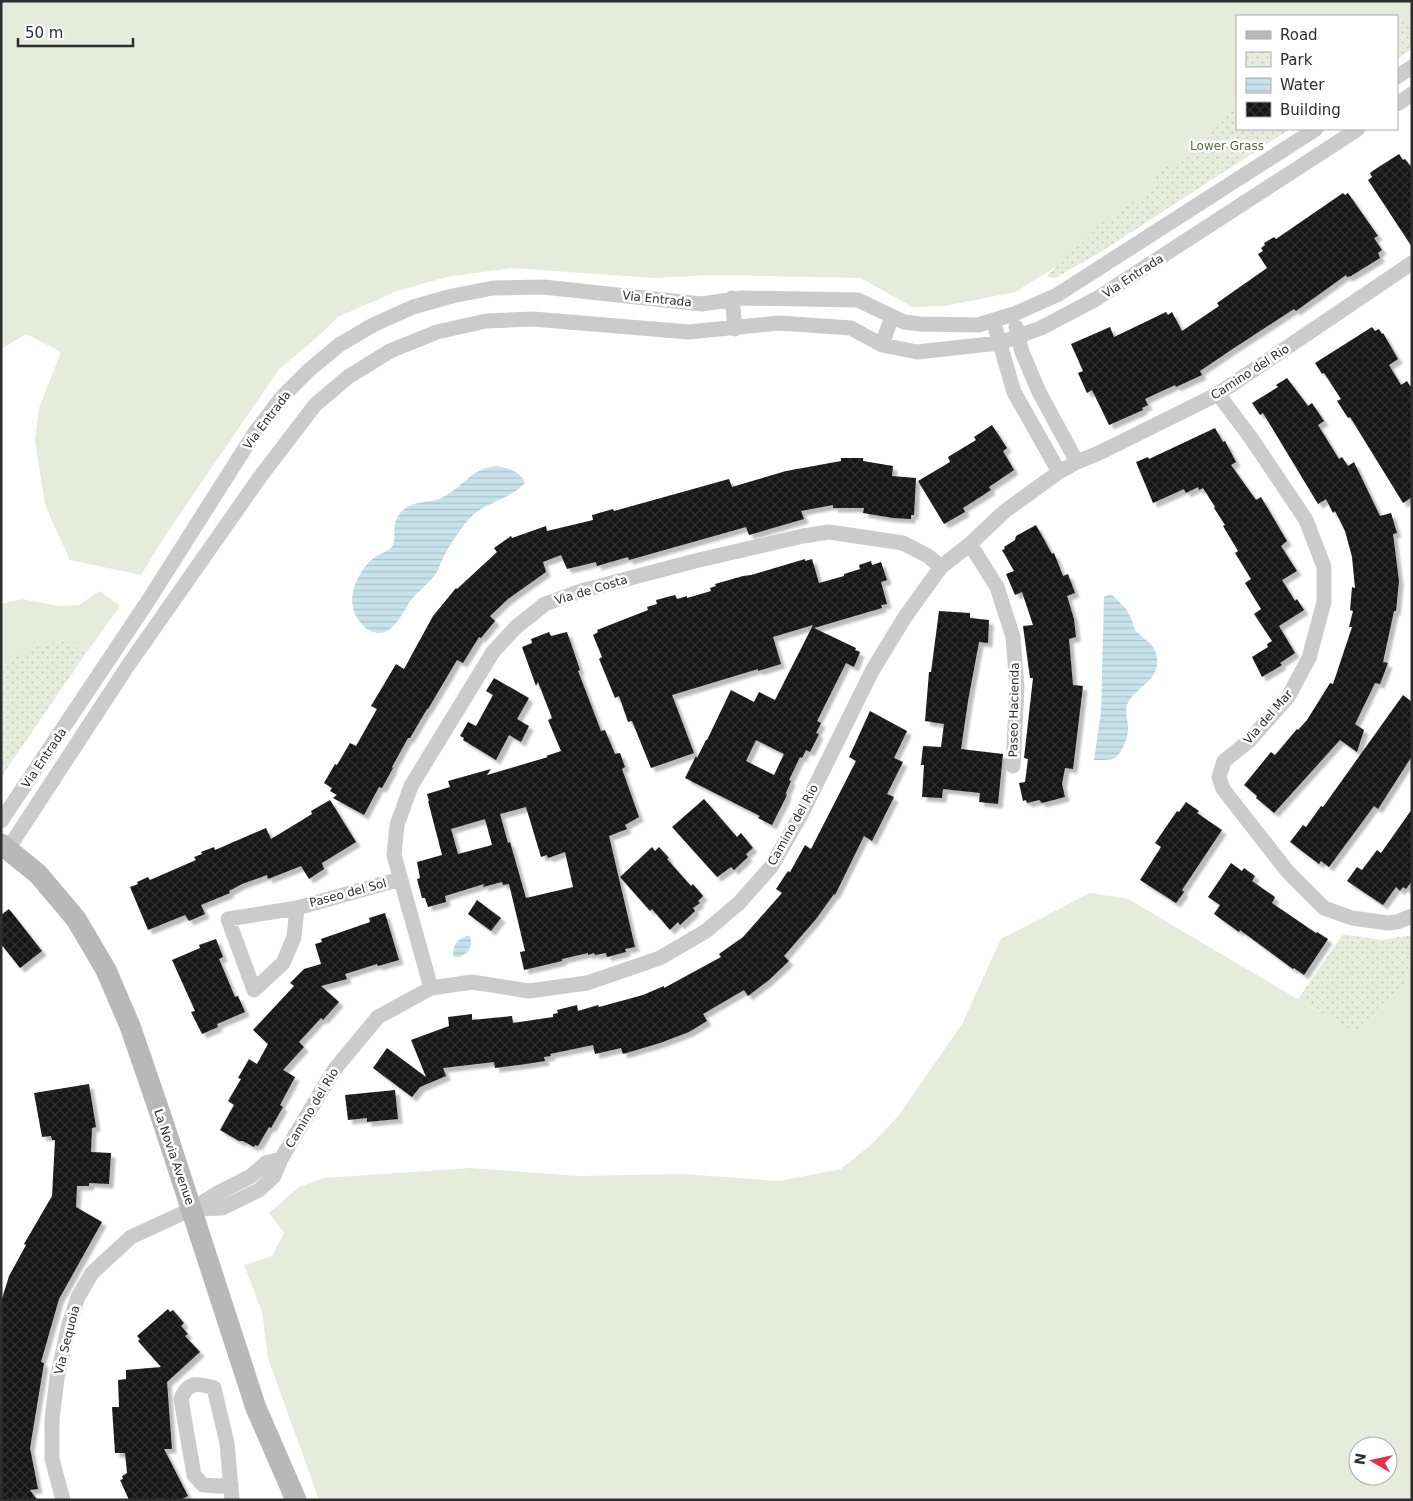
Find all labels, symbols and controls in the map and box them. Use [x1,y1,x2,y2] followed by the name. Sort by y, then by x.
[18,15,132,47] scale bar
[1236,15,1398,130] legend
[25,24,63,42] text: 50 m
[1280,26,1318,44] text: Road
[1280,51,1313,69] text: Park
[1280,76,1325,94] text: Water
[1280,101,1341,119] text: Building
[1190,139,1264,153] park label: Lower Grass
[1100,251,1166,301] street label: Via Entrada
[622,288,692,310] street label: Via Entrada
[1208,341,1292,403] street label: Camino del Rio
[240,388,294,452] street label: Via Entrada
[553,572,629,608] street label: Via de Costa
[1006,662,1022,758] street label: Paseo Hacienda
[1241,687,1295,747] street label: Via del Mar
[19,725,69,791] street label: Via Entrada
[765,782,821,868] street label: Camino del Rio
[308,876,388,910] street label: Paseo del Sol
[283,1066,341,1150] street label: Camino del Rio
[151,1107,197,1207] street label: La Novia Avenue
[52,1304,82,1376] street label: Via Sequoia
[1348,1436,1398,1486] north arrow
[1351,1452,1369,1466] text: N

